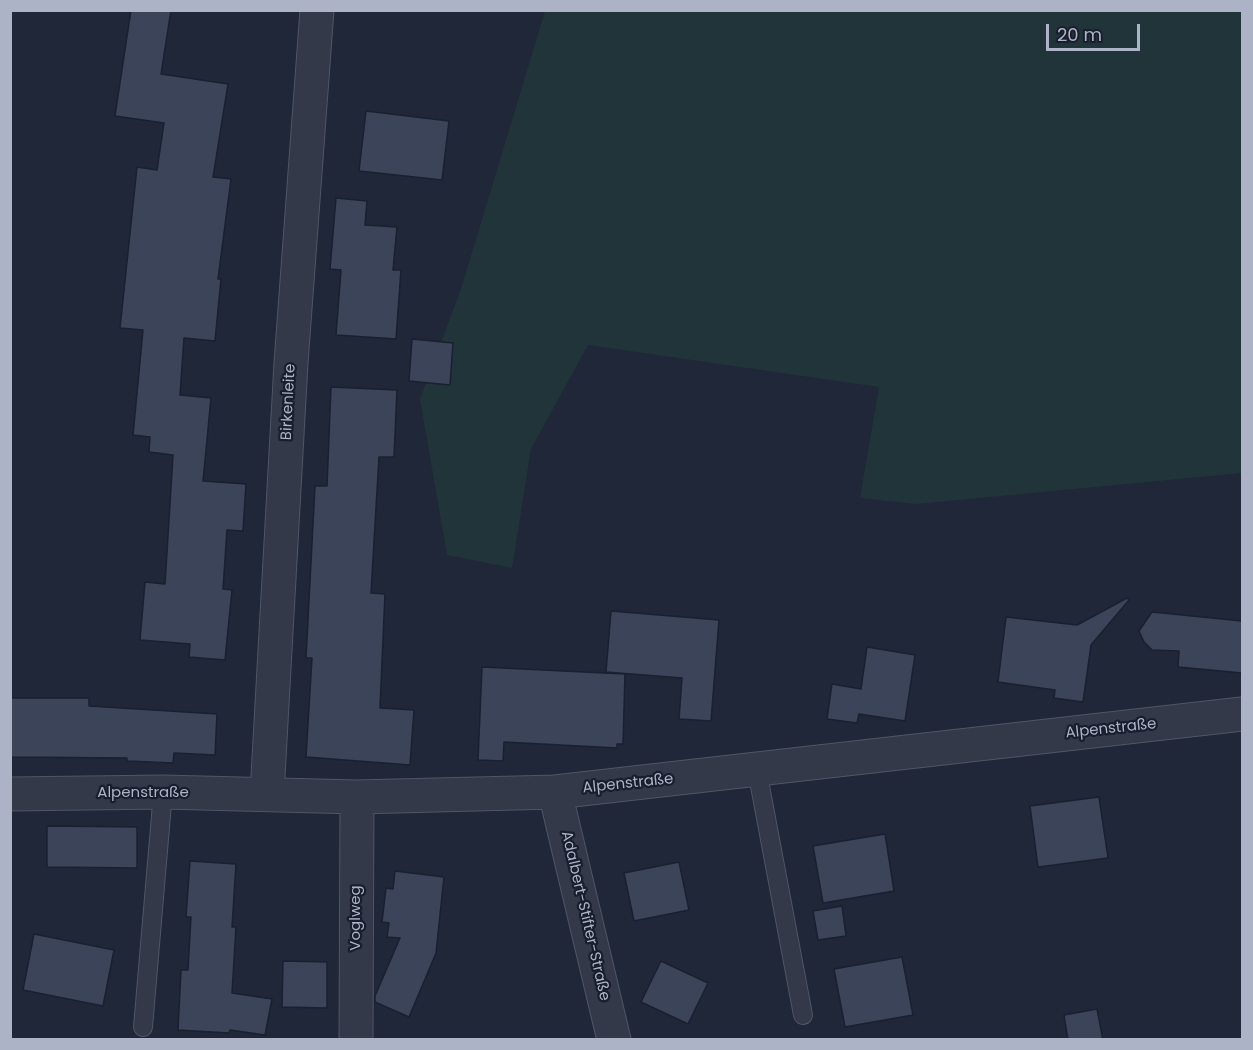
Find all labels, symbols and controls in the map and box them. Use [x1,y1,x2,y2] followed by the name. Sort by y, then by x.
[1049,12,1144,50] scale bar
[1057,22,1102,47] text: 20 m
[278,363,300,441] street label: Birkenleite
[1065,715,1157,743] street label: Alpenstraße
[582,770,674,798] street label: Alpenstraße
[97,784,189,802] street label: Alpenstraße
[557,829,613,1003] street label: Adalbert-Stifter-Straße
[347,885,365,951] street label: Voglweg

